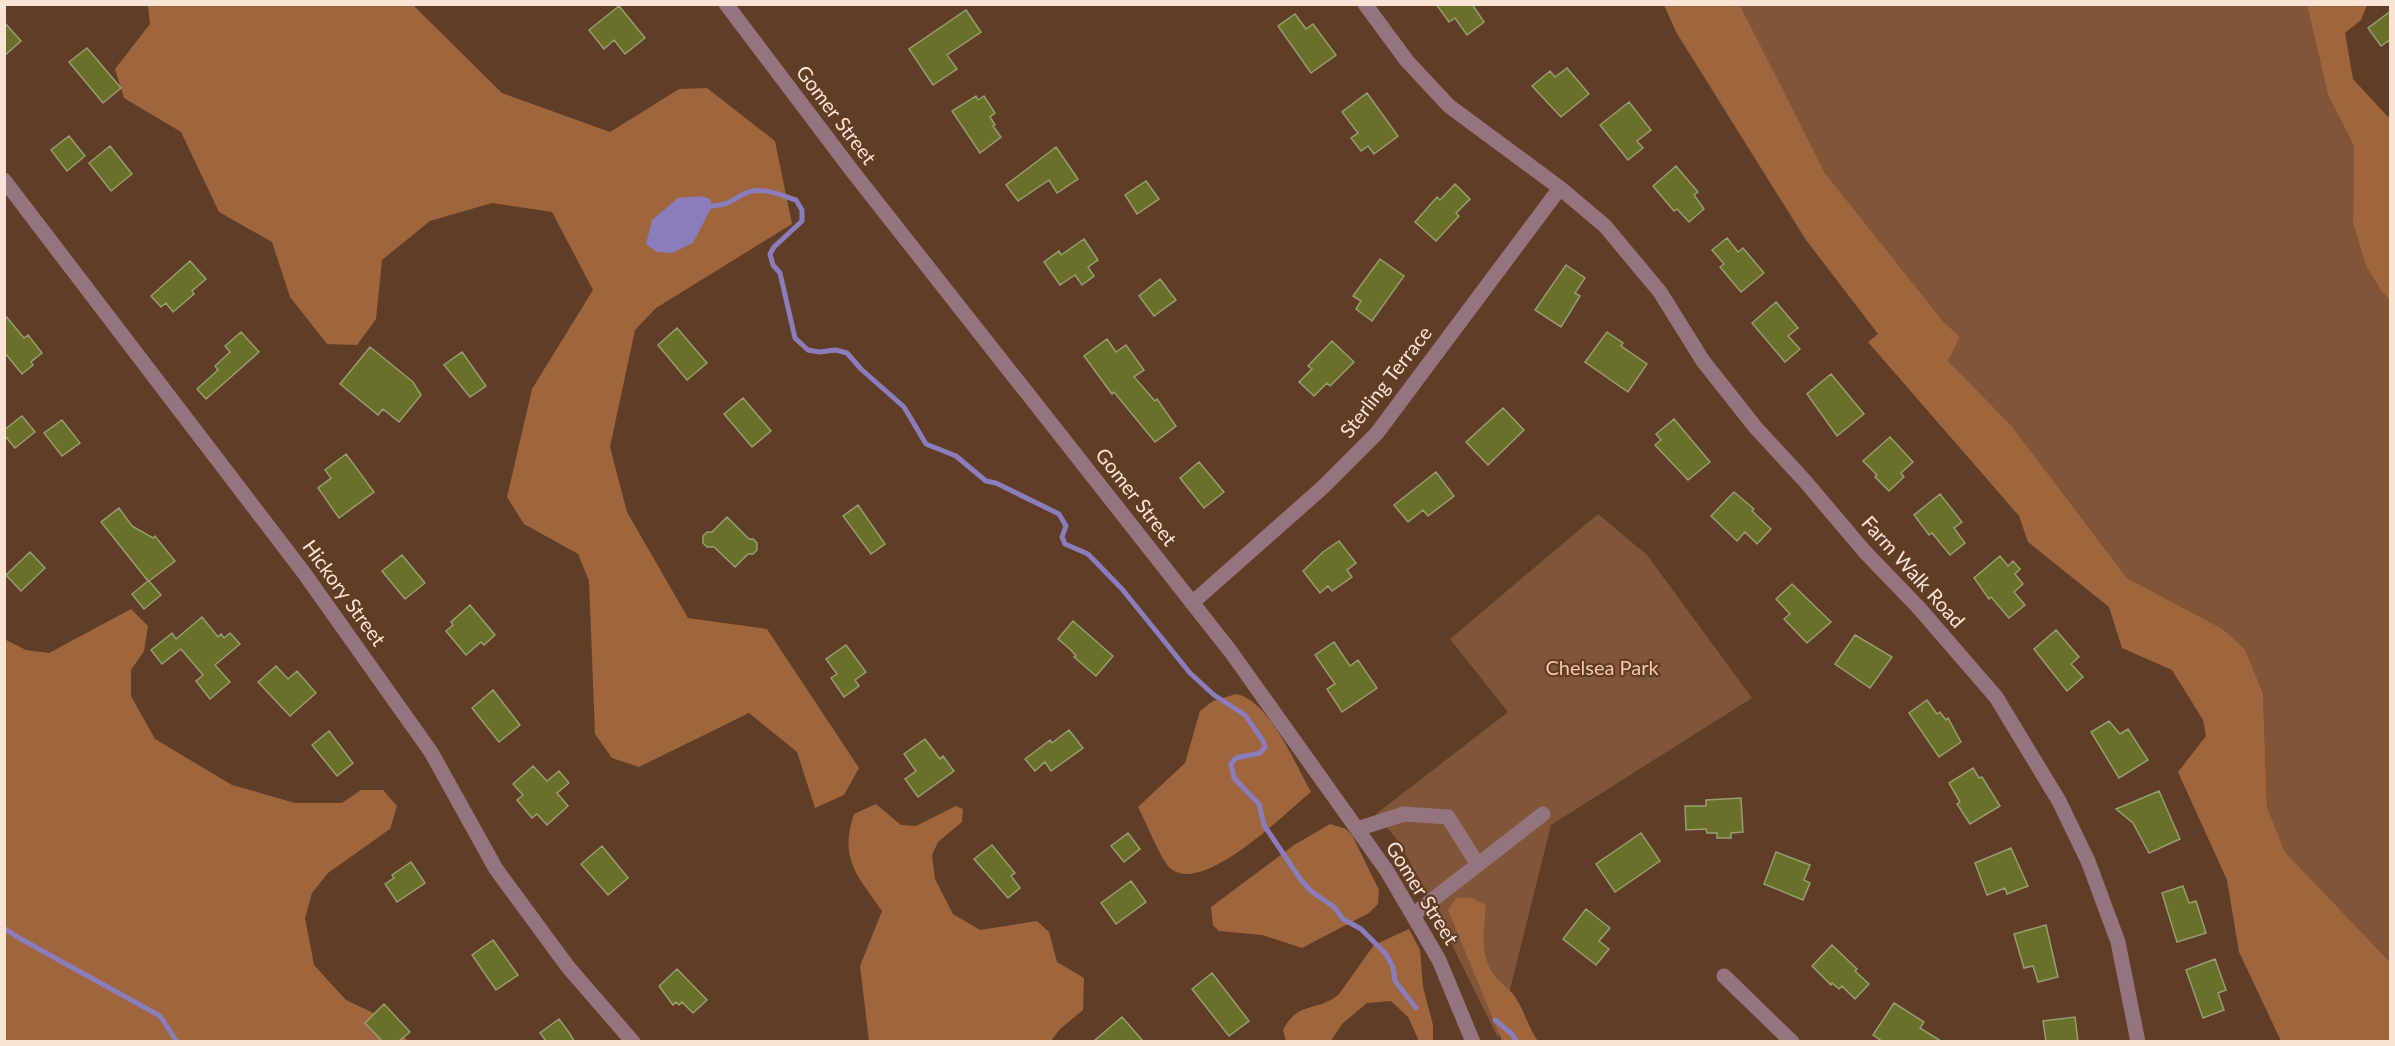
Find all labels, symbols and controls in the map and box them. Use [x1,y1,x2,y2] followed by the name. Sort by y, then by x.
[792,60,882,169] street label: Gomer Street
[1334,321,1436,442] street label: Sterling Terrace
[1091,443,1182,550] street label: Gomer Street
[1857,510,1970,632] street label: Farm Walk Road
[298,535,391,650] street label: Hickory Street
[1545,655,1659,679] park label: Chelsea Park
[1382,836,1464,949] street label: Gomer Street

